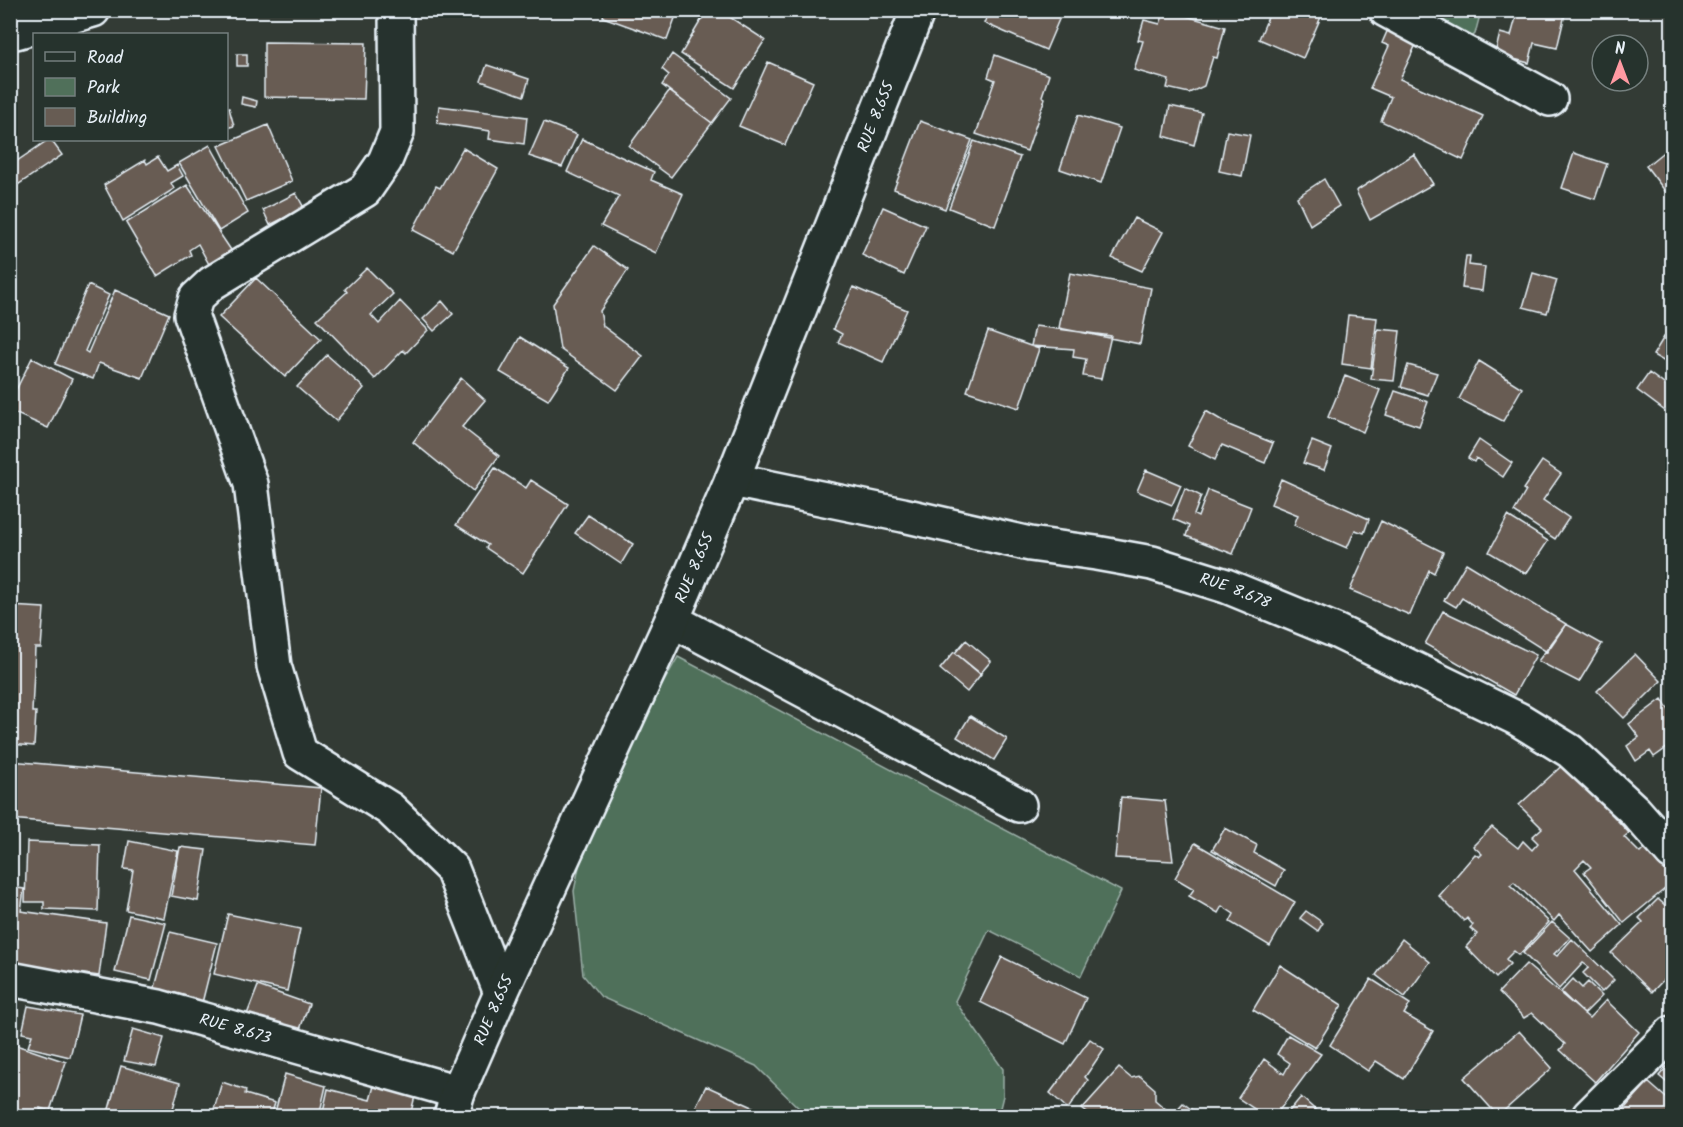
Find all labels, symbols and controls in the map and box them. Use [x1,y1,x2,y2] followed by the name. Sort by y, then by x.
[33,33,228,141] legend
[1590,33,1650,93] north arrow
[1615,37,1625,62] text: N
[87,44,124,73] text: Road
[87,74,120,103] text: Park
[850,77,901,156] street label: RUE 8.655
[87,104,147,133] text: Building
[668,528,721,607] street label: RUE 8.655
[1197,566,1275,616] street label: RUE 8.678
[467,970,521,1049] street label: RUE 8.655
[197,1007,274,1051] street label: RUE 8.673

